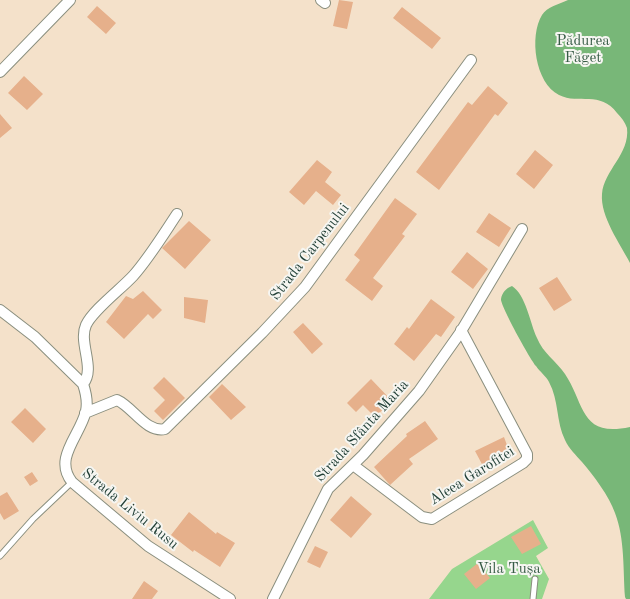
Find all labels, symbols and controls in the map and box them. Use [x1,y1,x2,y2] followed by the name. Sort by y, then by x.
[556,32,610,67] park label: Pădurea Făget
[267,200,353,304] street label: Strada Carpenului
[311,376,413,486] street label: Strada Sfânta Maria
[426,443,518,509] street label: Aleea Garofitei
[78,465,182,553] street label: Strada Liviu Rusu
[477,560,541,578] park label: Vila Tușa

